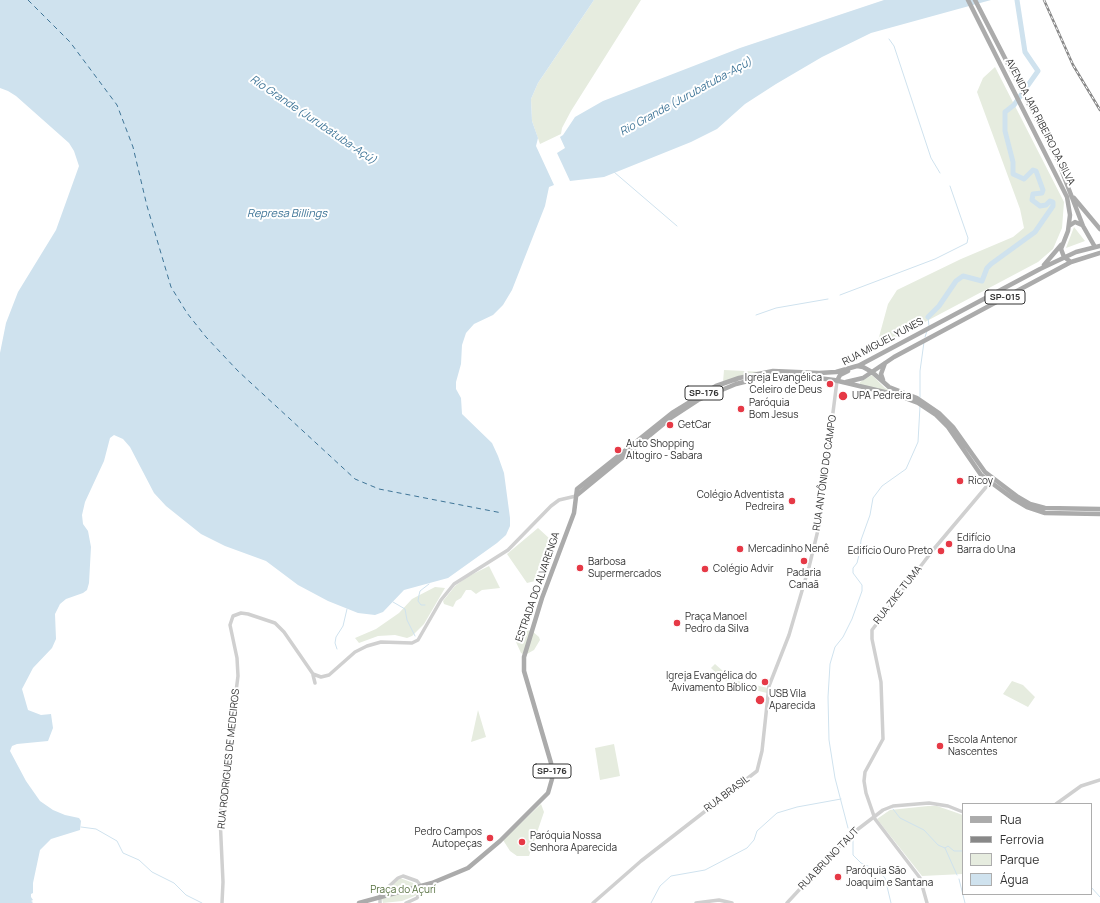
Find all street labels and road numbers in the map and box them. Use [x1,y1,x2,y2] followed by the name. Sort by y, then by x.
[1003,57,1077,187] street label: AVENIDA JAIR RIBEIRO DA SILVA
[985,290,1025,304] road number: SP-015
[840,316,926,368] street label: RUA MIGUEL YUNES
[685,386,723,400] road number: SP-176
[811,414,839,532] street label: RUA ANTÔNIO DO CAMPO
[514,531,562,643] street label: ESTRADA DO ALVARENGA
[871,563,925,627] street label: RUA ZIKE TUMA
[216,688,242,830] street label: RUA RODRIGUES DE MEDEIROS
[533,764,571,778] road number: SP-176
[702,773,752,815] street label: RUA BRASIL
[796,825,862,893] street label: RUA BRUNO TAUT

